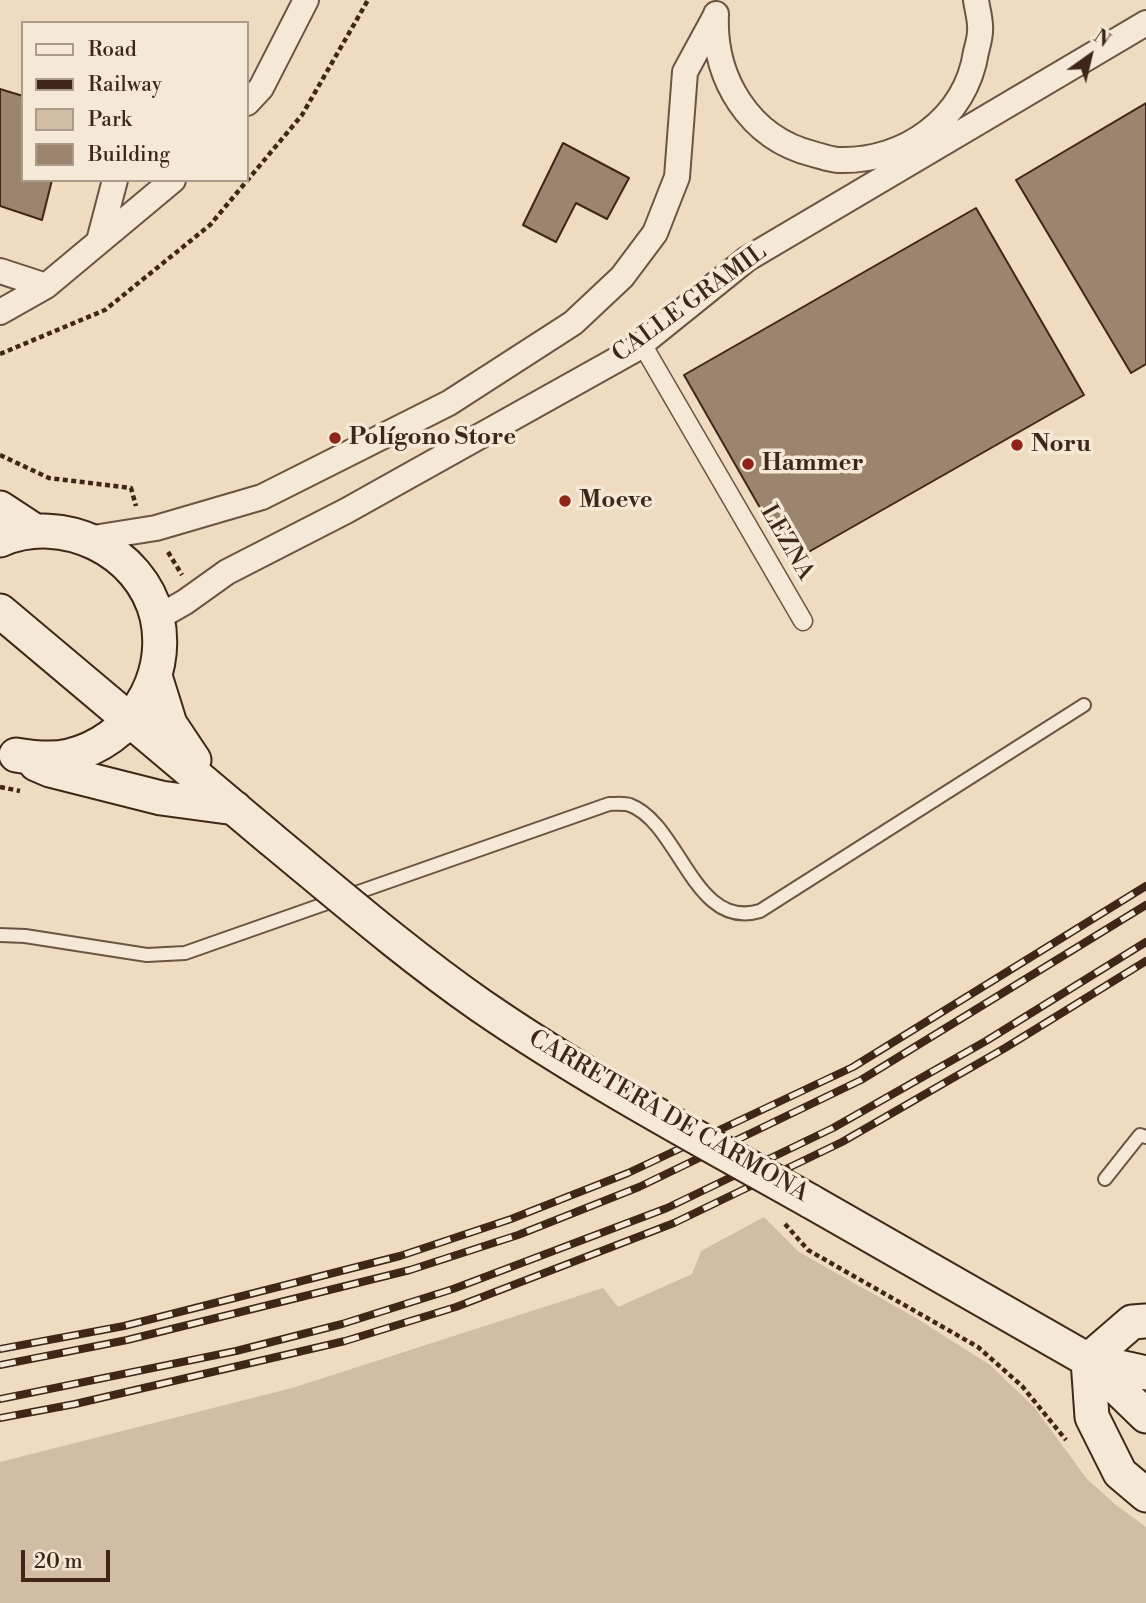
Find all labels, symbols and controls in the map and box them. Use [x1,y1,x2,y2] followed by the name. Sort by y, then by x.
[21,21,248,182] legend
[1055,21,1125,91] north arrow
[1089,24,1115,53] text: N
[88,37,137,63] text: Road
[88,72,162,98] text: Railway
[88,107,132,133] text: Park
[88,142,170,168] text: Building
[607,238,773,370] street label: CALLE GRAMIL
[349,424,516,452] place label: Polígono Store
[327,430,343,446] marker: Polígono Store
[1031,431,1091,459] place label: Noru
[1009,437,1025,453] marker: Noru
[762,450,864,478] place label: Hammer
[740,456,756,472] marker: Hammer
[579,487,653,515] place label: Moeve
[557,493,573,509] marker: Moeve
[753,500,819,586] street label: LEZNA
[523,1025,813,1209] street label: CARRETERA DE CARMONA
[24,1536,114,1580] scale bar
[34,1549,83,1575] text: 20 m

